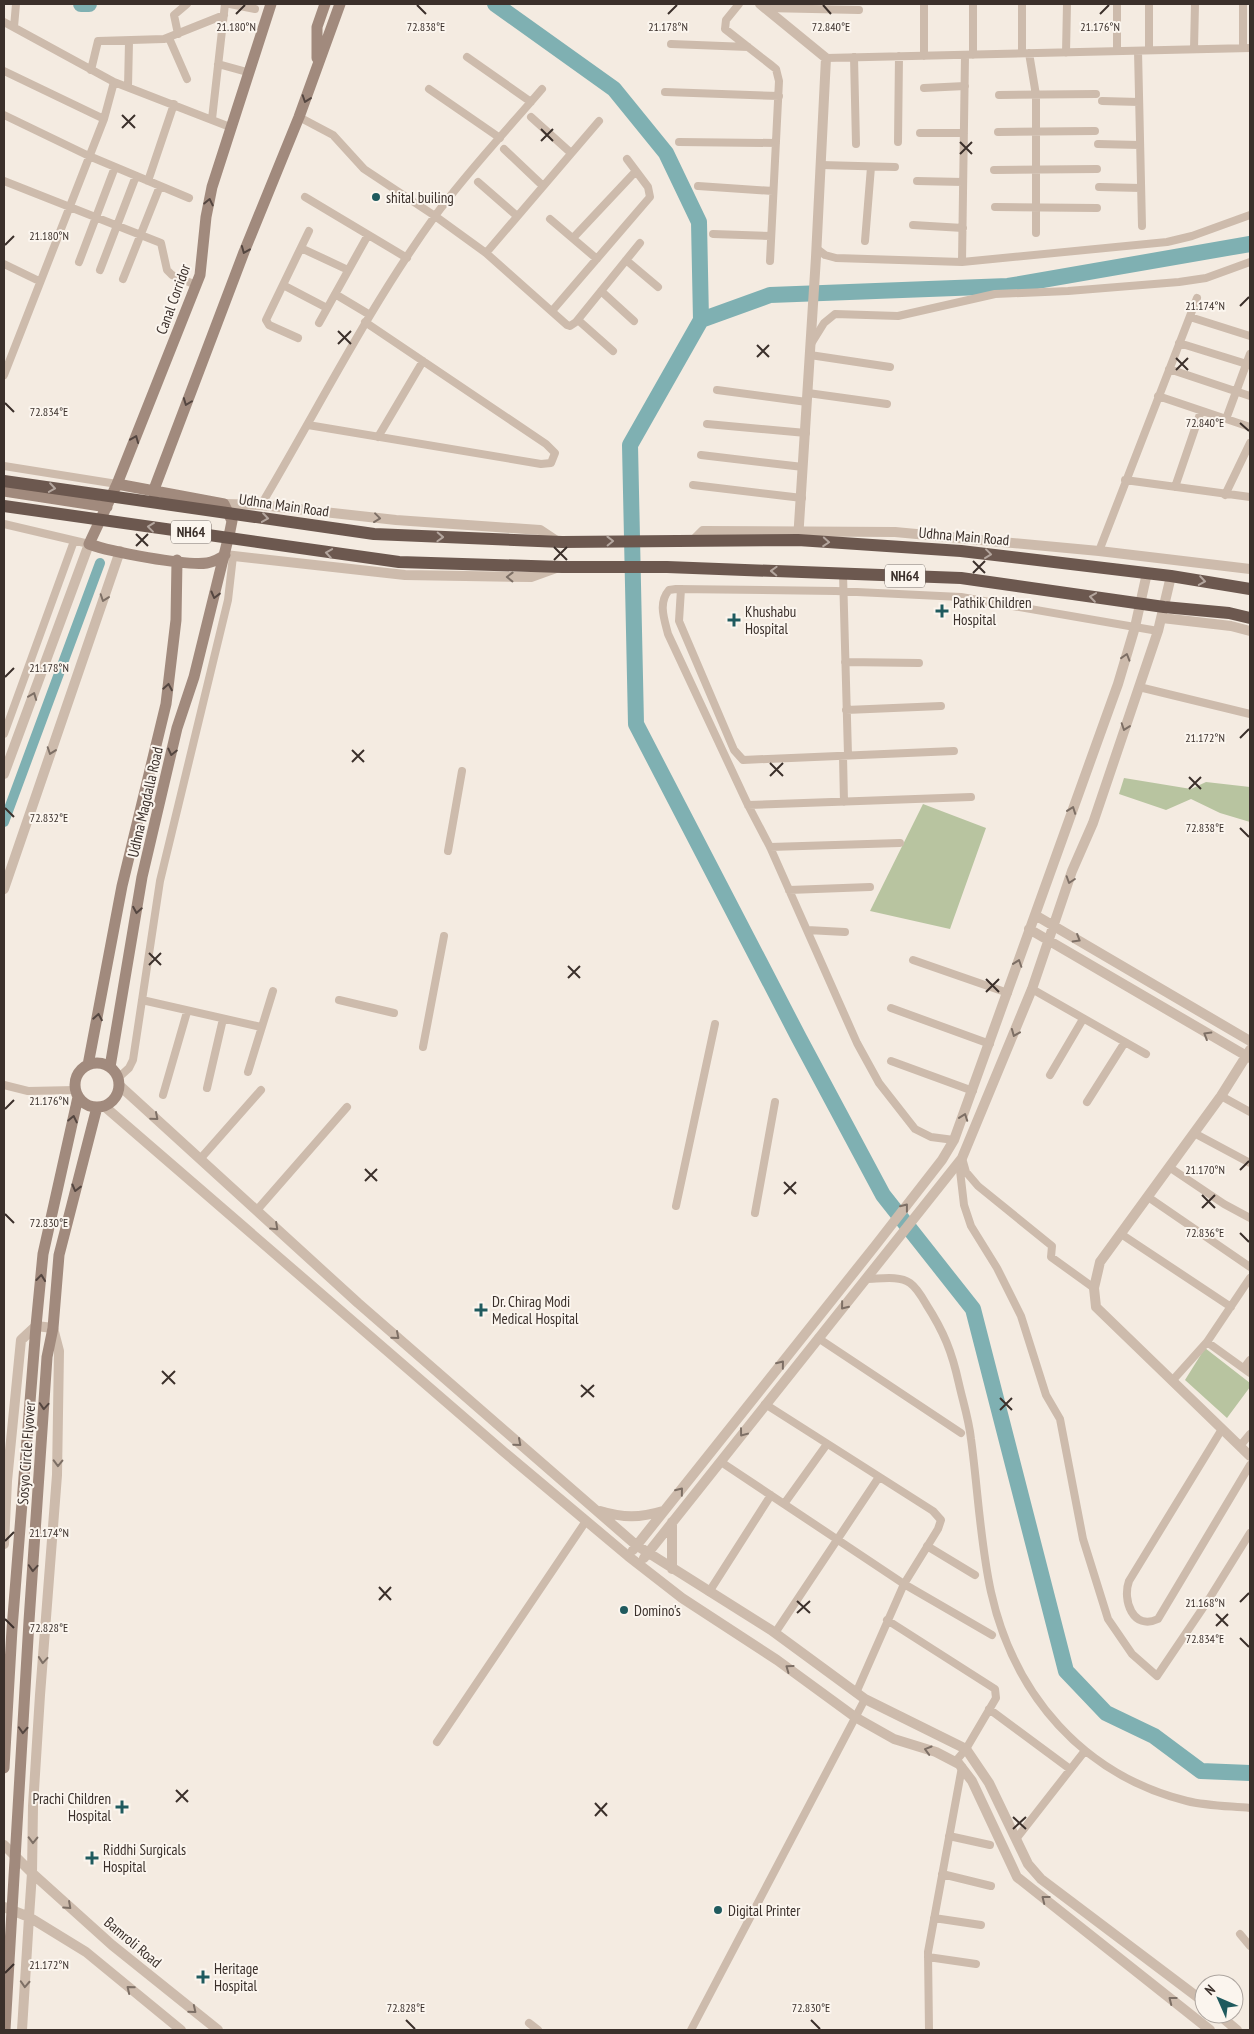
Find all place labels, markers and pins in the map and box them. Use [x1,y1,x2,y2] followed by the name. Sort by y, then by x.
[386,188,454,207] place label: shital builing
[370,191,382,203] marker: shital builing
[953,593,1032,629] place label: Pathik Children Hospital
[745,602,796,638] place label: Khushabu Hospital
[935,604,949,618] marker: Pathik Children Hospital
[727,613,741,627] marker: Khushabu Hospital
[492,1292,579,1328] place label: Dr. Chirag Modi Medical Hospital
[474,1303,488,1317] marker: Dr. Chirag Modi Medical Hospital
[634,1601,681,1620] place label: Domino's
[618,1604,630,1616] marker: Domino's
[33,1789,111,1825] place label: Prachi Children Hospital
[115,1800,129,1814] marker: Prachi Children Hospital
[103,1840,186,1876] place label: Riddhi Surgicals Hospital
[85,1851,99,1865] marker: Riddhi Surgicals Hospital
[728,1901,801,1920] place label: Digital Printer
[712,1904,724,1916] marker: Digital Printer
[214,1959,258,1995] place label: Heritage Hospital
[196,1970,210,1984] marker: Heritage Hospital

